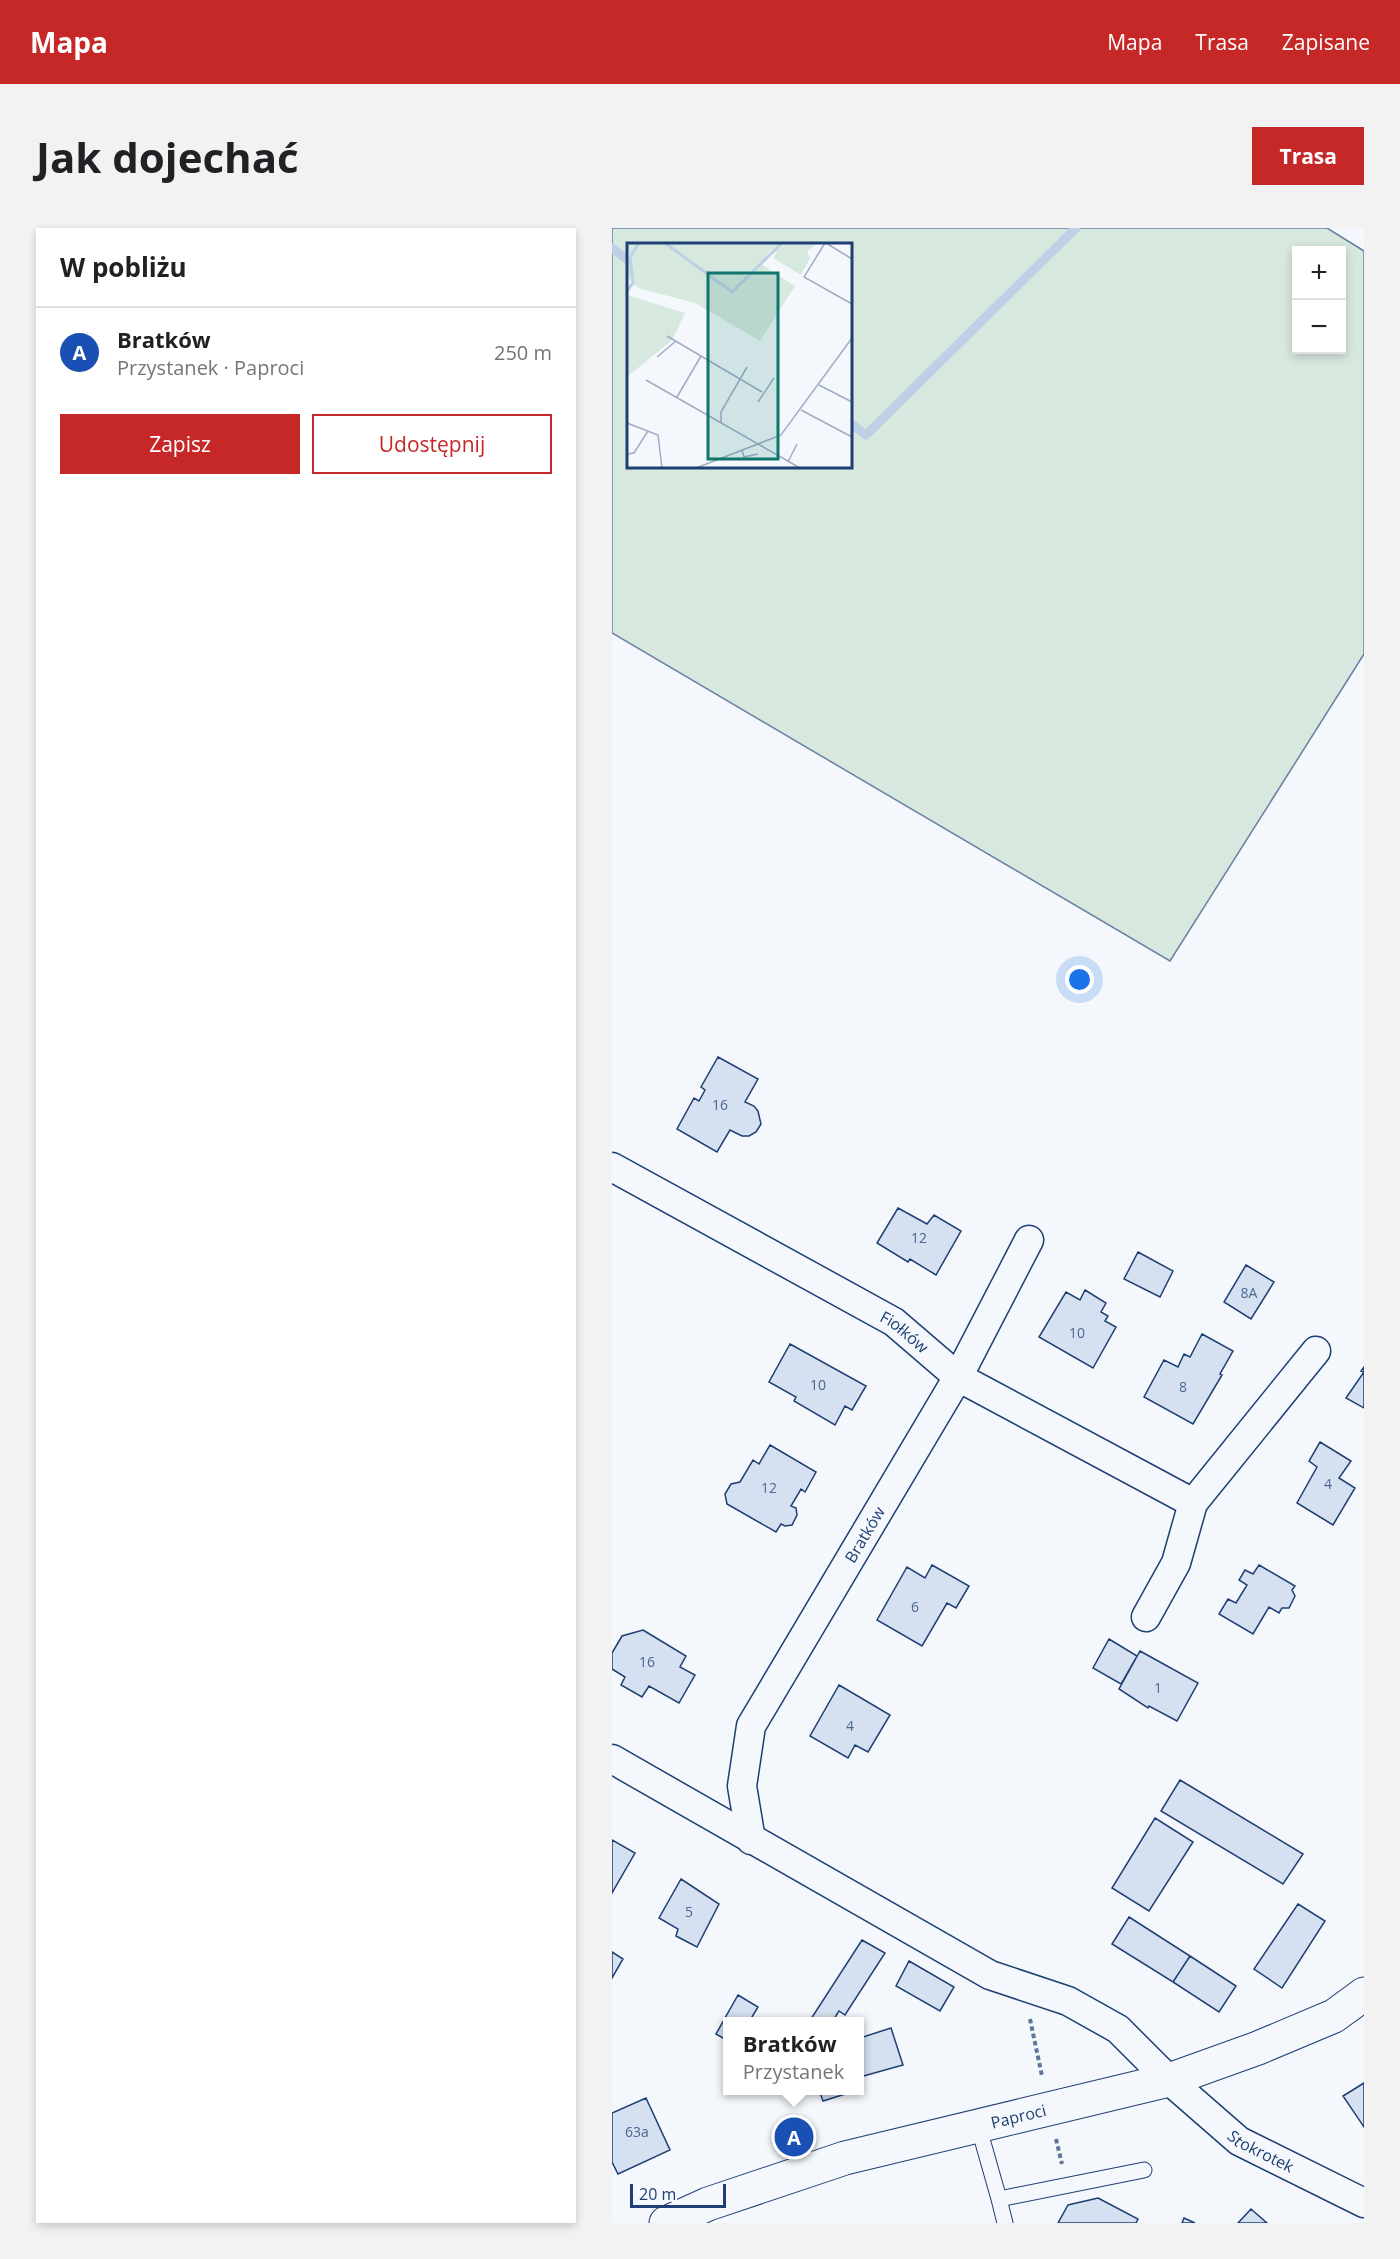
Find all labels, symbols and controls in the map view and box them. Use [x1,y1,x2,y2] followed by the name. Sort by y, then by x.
[30,23,108,61] text: Mapa
[1107,28,1162,56] text: Mapa
[1195,28,1249,56] text: Trasa
[1282,28,1370,56] text: Zapisane
[1252,127,1364,185] button: Trasa
[36,128,299,185] text: Jak dojechać
[627,243,852,468] inset map
[1292,246,1346,354] map controls
[1292,246,1346,300] button: +
[60,249,187,285] text: W pobliżu
[1292,300,1346,354] button: −
[117,324,211,354] text: Bratków
[73,339,86,366] text: A
[494,339,552,366] text: 250 m
[117,354,304,381] text: Przystanek · Paproci
[60,414,300,474] button: Zapisz
[312,414,552,474] button: Udostępnij
[1065,965,1094,994] your location
[712,1095,728,1114] house number: 16
[911,1228,927,1247] house number: 12
[1241,1283,1258,1302] house number: 8A
[876,1306,934,1358] street label: Fiołków
[1069,1323,1085,1342] house number: 10
[810,1375,826,1394] house number: 10
[1179,1377,1187,1396] house number: 8
[1324,1474,1332,1493] house number: 4
[761,1478,777,1497] house number: 12
[839,1502,890,1567] street label: Bratków
[911,1597,919,1616] house number: 6
[639,1652,655,1671] house number: 16
[1154,1678,1162,1697] house number: 1
[846,1716,854,1735] house number: 4
[685,1902,693,1921] house number: 5
[723,2017,864,2095] popup
[743,2028,837,2058] text: Bratków
[743,2058,844,2085] text: Przystanek
[989,2099,1048,2134] street label: Paproci
[774,2114,813,2160] pin: A
[625,2122,649,2141] house number: 63a
[1223,2125,1298,2178] street label: Stokrotek
[630,2181,726,2208] scale bar
[639,2183,676,2205] text: 20 m

